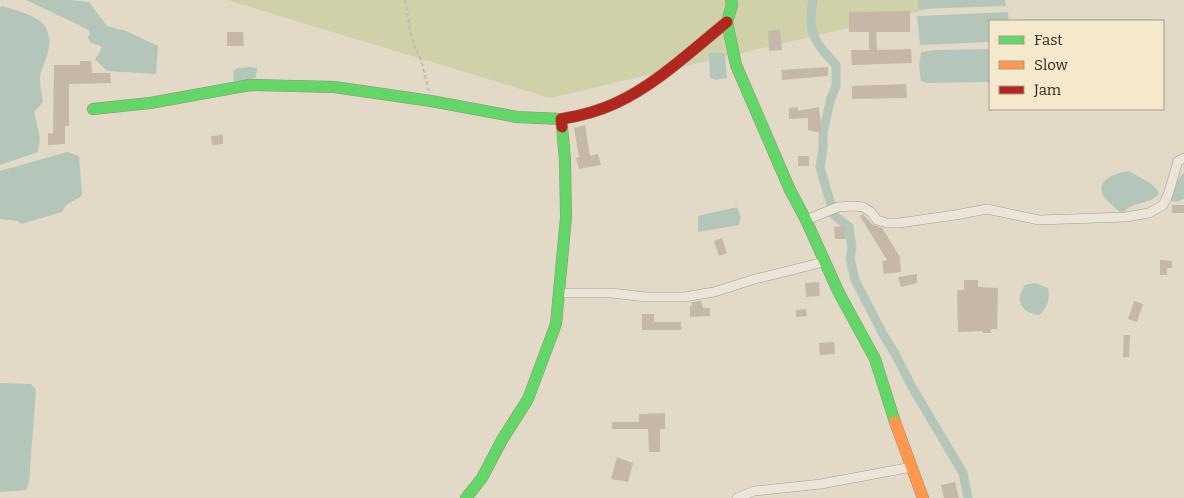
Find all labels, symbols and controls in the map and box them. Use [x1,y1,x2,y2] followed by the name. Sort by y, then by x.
[989,20,1164,110] legend
[1034,31,1063,49] text: Fast
[1034,56,1069,74] text: Slow
[1033,81,1062,99] text: Jam

